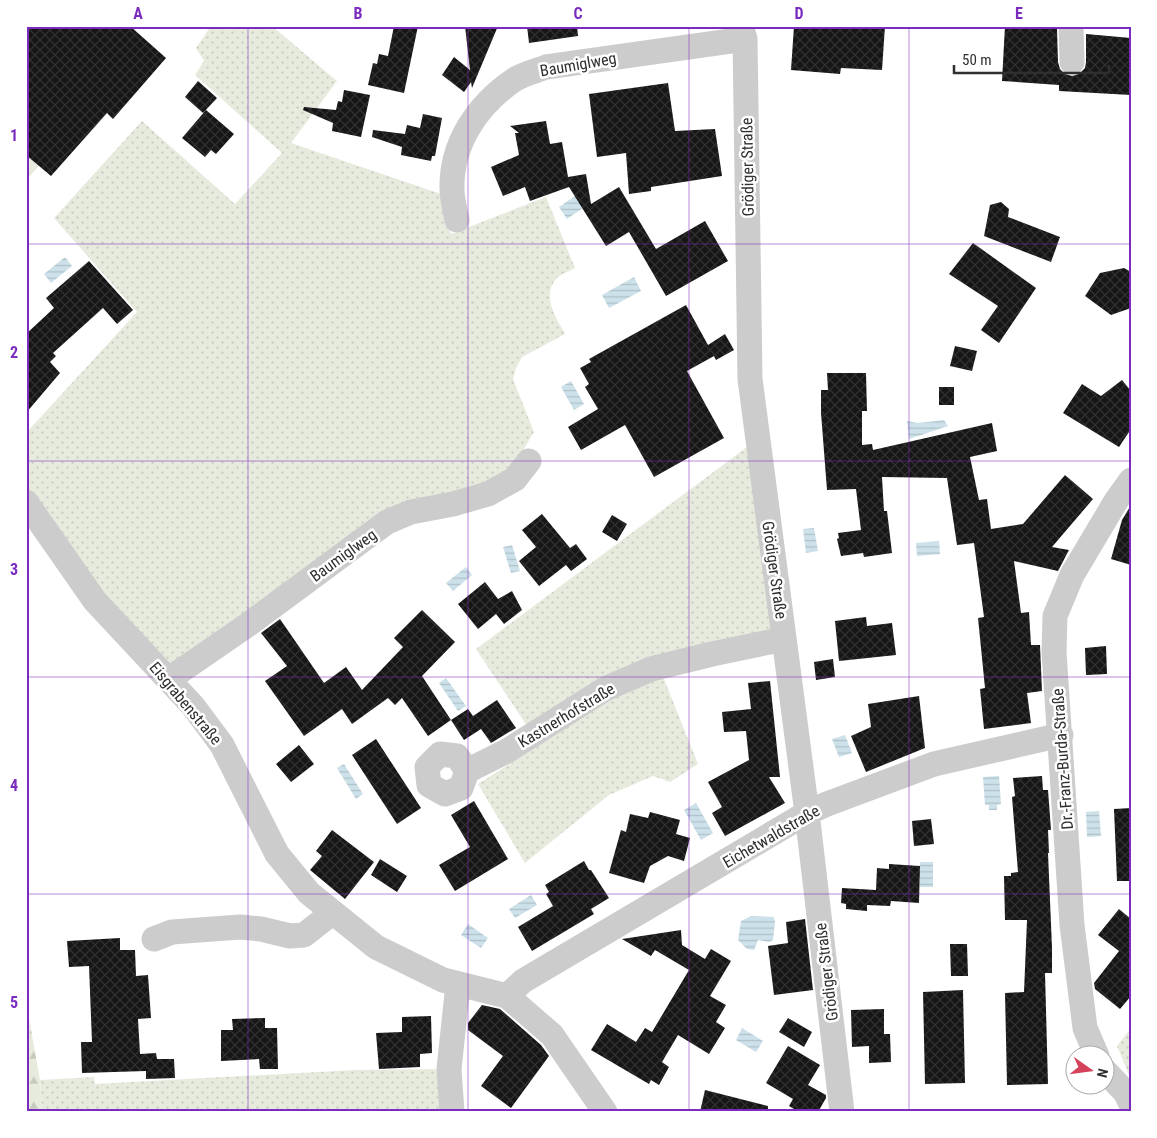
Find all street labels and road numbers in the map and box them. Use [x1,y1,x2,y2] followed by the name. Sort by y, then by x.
[538,48,618,81] street label: Baumiglweg
[737,117,758,217] street label: Grödiger Straße
[758,520,791,620] street label: Grödiger Straße
[306,525,380,586] street label: Baumiglweg
[145,658,226,749] street label: Eisgrabenstraße
[514,679,618,752] street label: Kastnerhofstraße
[1048,688,1077,830] street label: Dr.-Franz-Burda-Straße
[719,801,823,872] street label: Eichetwaldstraße
[811,922,842,1022] street label: Grödiger Straße

